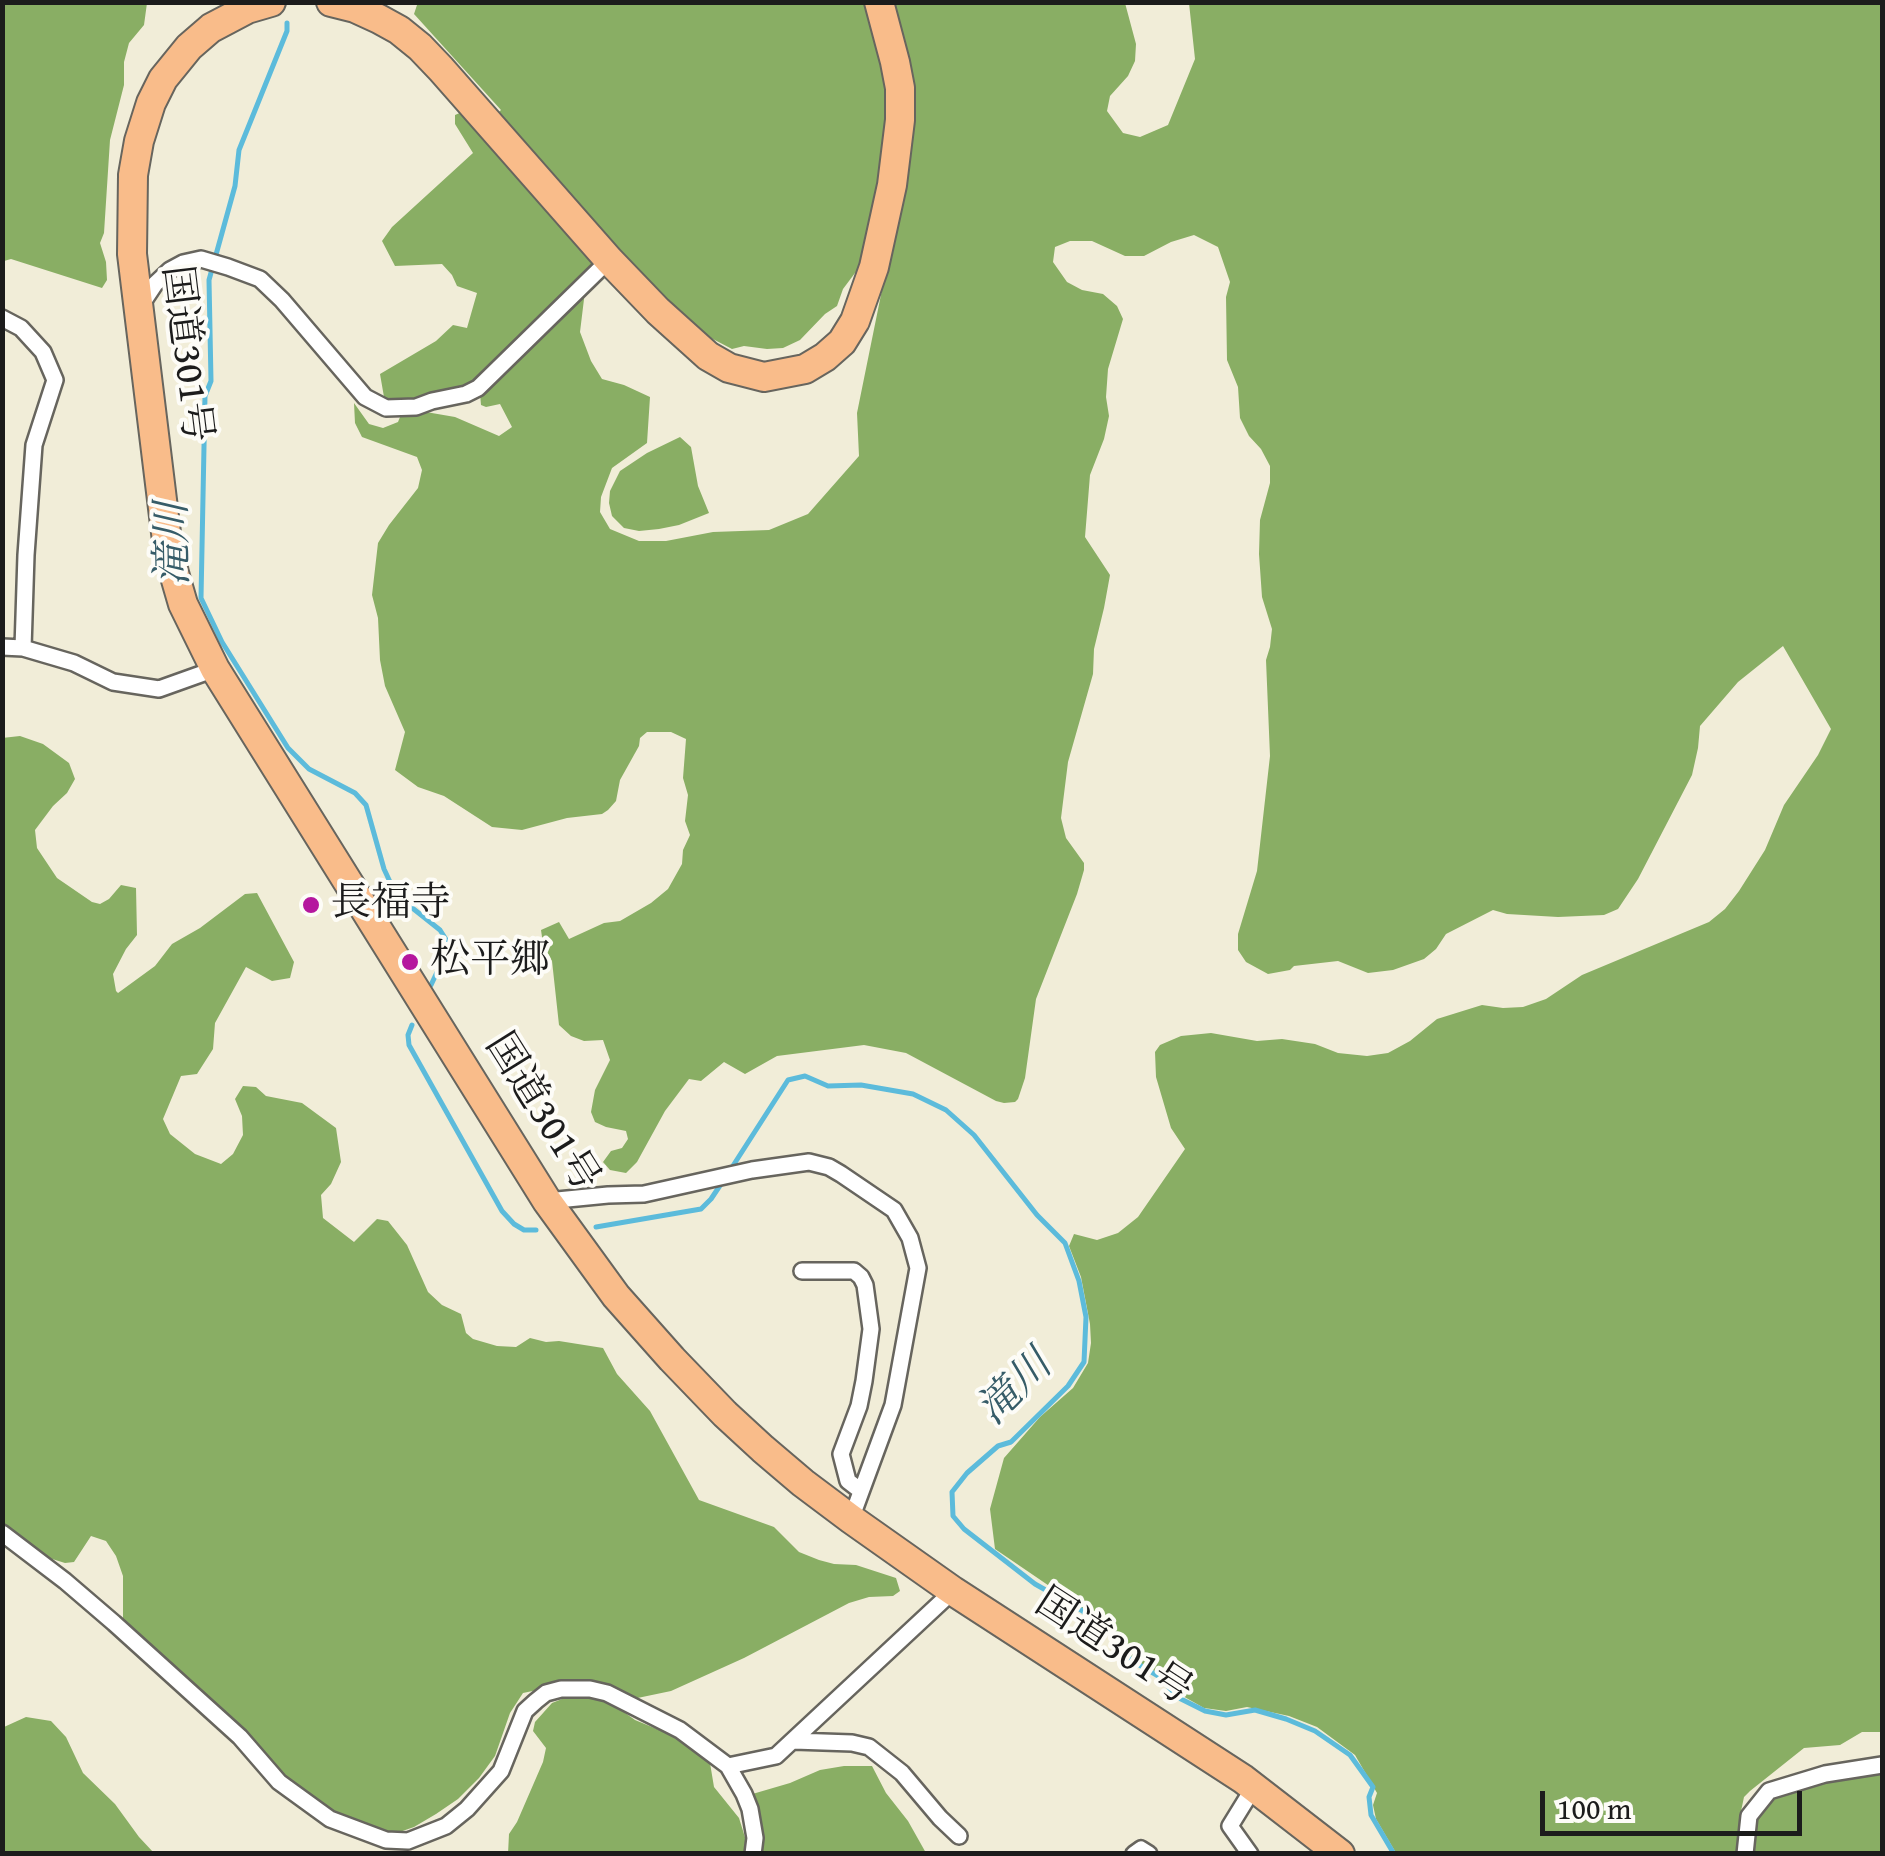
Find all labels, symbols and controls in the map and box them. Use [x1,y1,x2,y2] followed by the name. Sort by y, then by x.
[150,263,220,445] street label: 国道301号
[149,502,201,586] water label: 滝川
[331,881,451,929] place label: 長福寺
[300,894,322,916] marker: 長福寺
[430,938,550,986] place label: 松平郷
[399,951,421,973] marker: 松平郷
[474,1025,608,1201] street label: 国道301号
[968,1341,1064,1437] water label: 滝川
[1025,1579,1201,1717] street label: 国道301号
[1545,1771,1808,1833] scale bar
[1557,1786,1631,1830] text: 100 m

